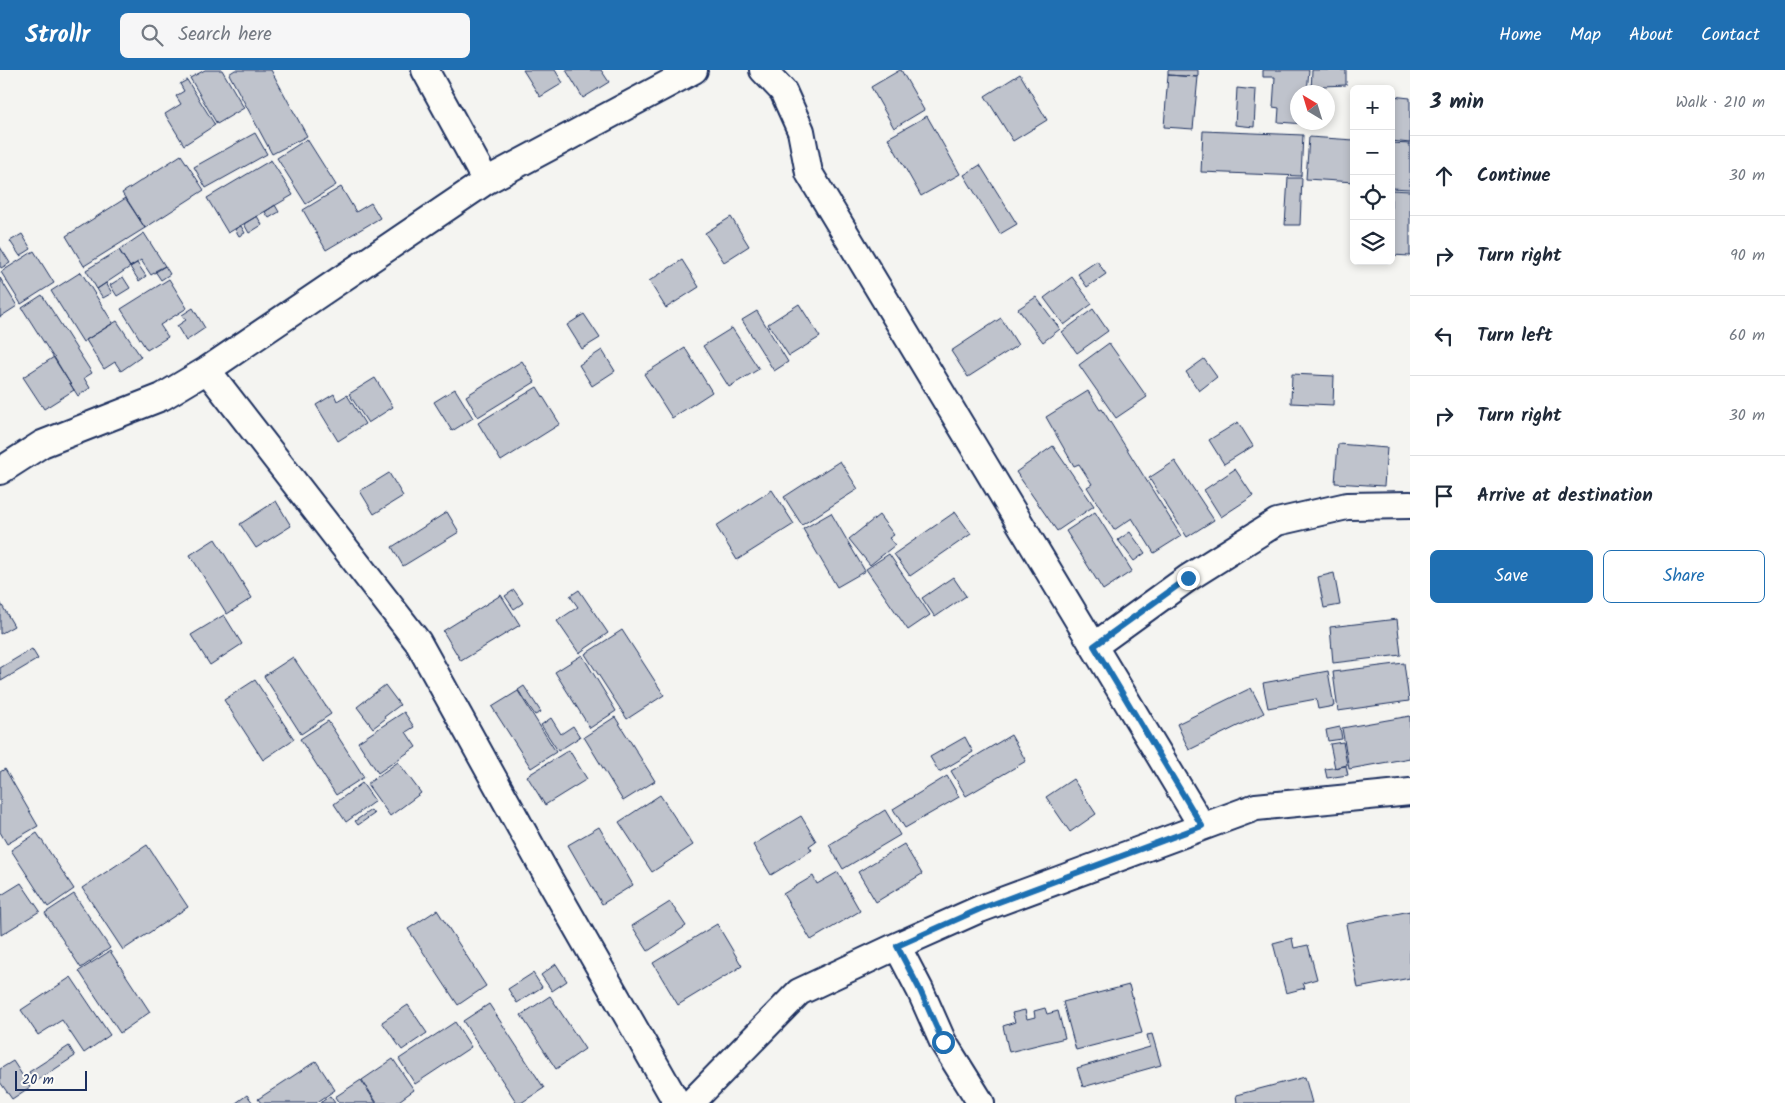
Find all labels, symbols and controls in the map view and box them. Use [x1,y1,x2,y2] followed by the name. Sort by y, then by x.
[120,13,470,58] search box
[25,16,90,55] text: Strollr
[178,20,272,50] text: Search here
[138,21,166,49] icon: search
[1499,21,1542,50] text: Home
[1570,21,1601,50] text: Map
[1629,21,1673,50] text: About
[1701,21,1760,50] text: Contact
[1290,85,1335,130] north arrow
[1350,85,1395,265] map controls
[1350,85,1395,130] button: +
[1430,86,1484,119] text: 3 min
[1675,90,1765,115] text: Walk · 210 m
[1350,130,1395,175] button: −
[1477,161,1550,191] text: Continue
[1430,162,1458,190] icon: ahead
[1729,163,1765,188] text: 30 m
[1350,175,1395,220] button: locate
[1350,220,1395,265] button: layers
[1477,241,1562,271] text: Turn right
[1430,242,1458,270] icon: right
[1730,243,1765,268] text: 90 m
[1477,321,1552,351] text: Turn left
[1430,322,1458,350] icon: left
[1729,323,1765,348] text: 60 m
[1477,401,1562,431] text: Turn right
[1430,402,1458,430] icon: right
[1729,403,1765,428] text: 30 m
[1477,481,1653,511] text: Arrive at destination
[1430,482,1458,510] icon: arrive
[1430,550,1593,603] button: Save
[1603,550,1765,603] button: Share
[1177,567,1200,590] route end
[932,1031,955,1054] route start
[15,1068,88,1091] scale bar
[22,1069,54,1091] text: 20 m

